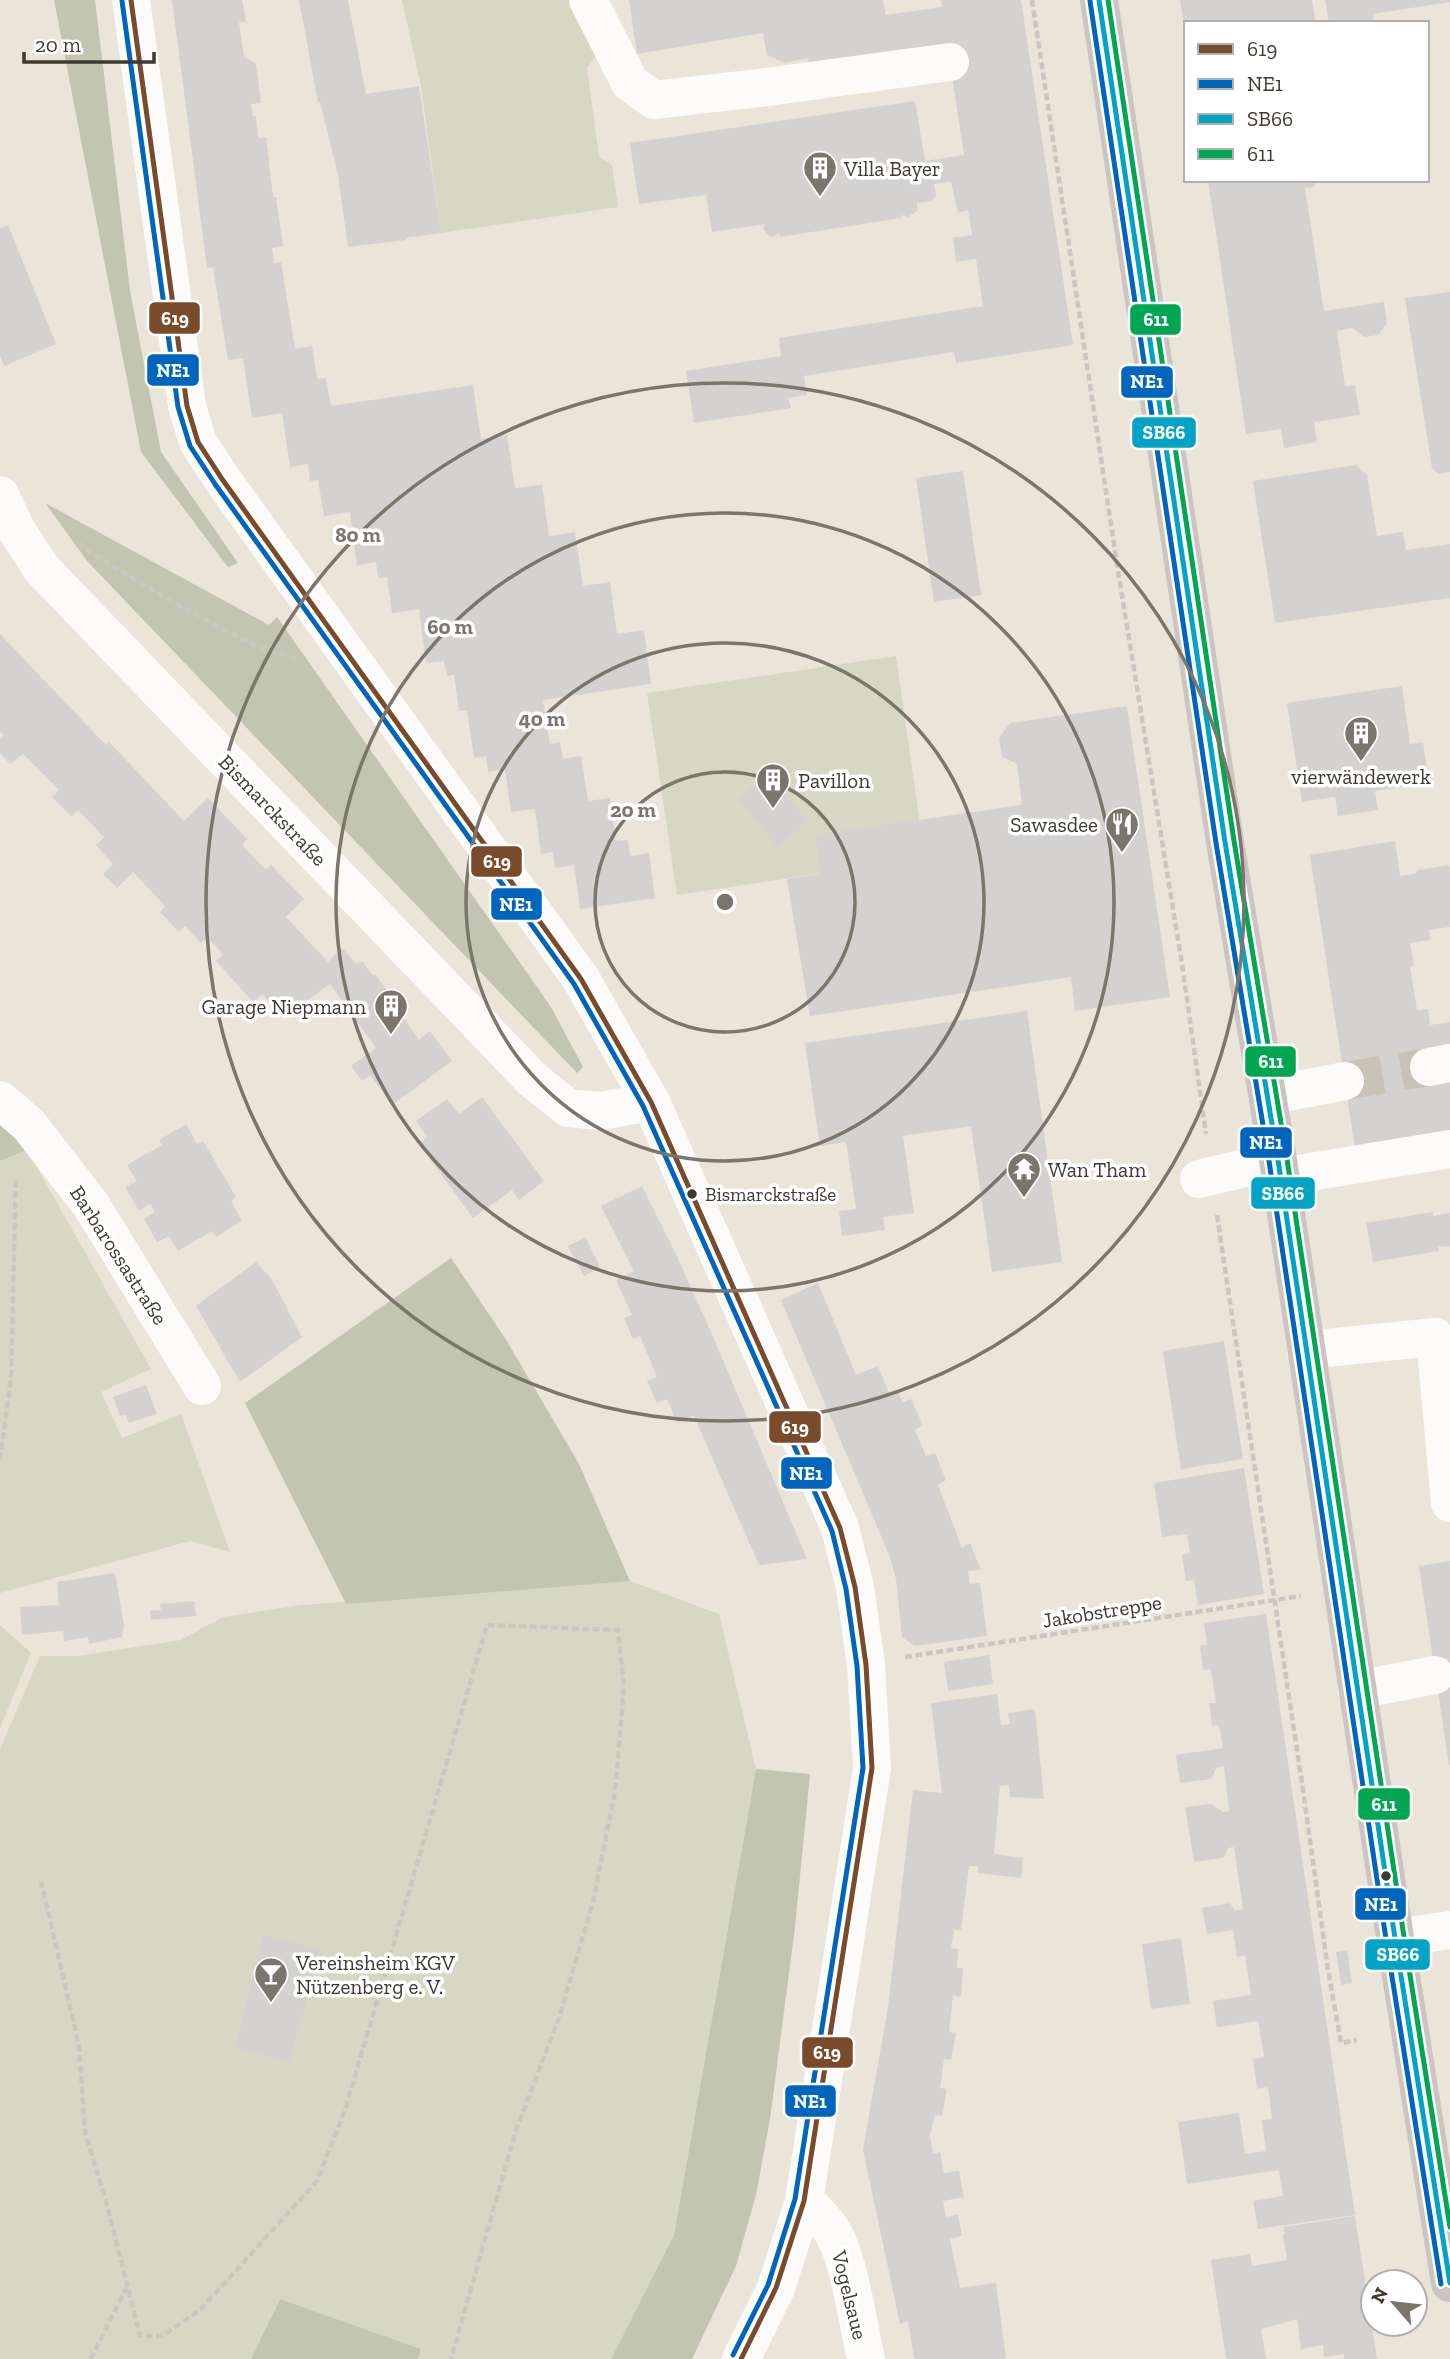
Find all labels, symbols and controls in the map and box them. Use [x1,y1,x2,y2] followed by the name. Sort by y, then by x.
[24,21,154,65] scale bar
[1184,21,1429,182] legend
[35,32,81,57] text: 20 m
[1247,36,1277,61] text: 619
[1247,71,1283,96] text: NE1
[1247,106,1293,131] text: SB66
[1247,141,1274,166] text: 611
[801,149,839,198] building icon: Villa Bayer
[843,156,941,181] place label: Villa Bayer
[148,301,201,335] line badge: 619
[1129,303,1182,336] line badge: 611
[161,307,189,330] text: 619
[1143,308,1169,331] text: 611
[146,353,200,387] line badge: NE1
[156,359,190,382] text: NE1
[1120,365,1174,399] line badge: NE1
[1130,370,1164,393] text: NE1
[1131,416,1197,449] line badge: SB66
[1143,421,1185,444] text: SB66
[335,522,381,547] text: 80 m
[427,614,473,639] text: 60 m
[519,706,566,731] text: 40 m
[1342,714,1380,763] building icon: vierwändewerk
[214,749,332,871] street label: Bismarckstraße
[754,761,792,810] building icon: Pavillon
[1291,764,1431,789] place label: vierwändewerk
[798,768,870,793] place label: Pavillon
[610,797,656,822] text: 20 m
[1103,805,1141,854] restaurant icon: Sawasdee
[1010,812,1098,837] place label: Sawasdee
[470,845,523,878] line badge: 619
[483,850,511,873] text: 619
[490,887,543,921] line badge: NE1
[713,890,737,914] centre of rings
[499,893,533,916] text: NE1
[372,987,410,1036] building icon: Garage Niepmann
[201,994,366,1019] place label: Garage Niepmann
[1244,1045,1297,1078] line badge: 611
[1258,1050,1284,1073] text: 611
[1239,1126,1293,1159] line badge: NE1
[1249,1131,1283,1154] text: NE1
[1005,1150,1043,1199] temple icon: Wan Tham
[1048,1157,1146,1182] place label: Wan Tham
[1250,1176,1316,1210] line badge: SB66
[65,1181,173,1329] street label: Barbarossastraße
[1262,1182,1304,1205] text: SB66
[705,1183,836,1206] place label: Bismarckstraße
[685,1187,699,1201] marker: Bismarckstraße
[768,1410,822,1444] line badge: 619
[781,1416,809,1439] text: 619
[780,1456,833,1490] line badge: NE1
[789,1462,823,1485] text: NE1
[1041,1589,1164,1633] street label: Jakobstreppe
[1357,1787,1411,1821] line badge: 611
[1371,1793,1397,1816] text: 611
[1379,1869,1393,1883] unlabelled marker
[1354,1887,1407,1921] line badge: NE1
[1364,1893,1398,1916] text: NE1
[1364,1938,1431,1971] line badge: SB66
[1377,1943,1419,1966] text: SB66
[295,1950,455,1999] place label: Vereinsheim KGV Nützenberg e. V.
[252,1955,290,2004] bar icon: Vereinsheim KGV Nützenberg e. V.
[801,2036,854,2069] line badge: 619
[813,2041,841,2064] text: 619
[784,2084,837,2118] line badge: NE1
[793,2090,827,2113] text: NE1
[827,2247,873,2342] street label: Vogelsaue
[1359,2268,1429,2338] north arrow
[1366,2283,1393,2307] text: N

